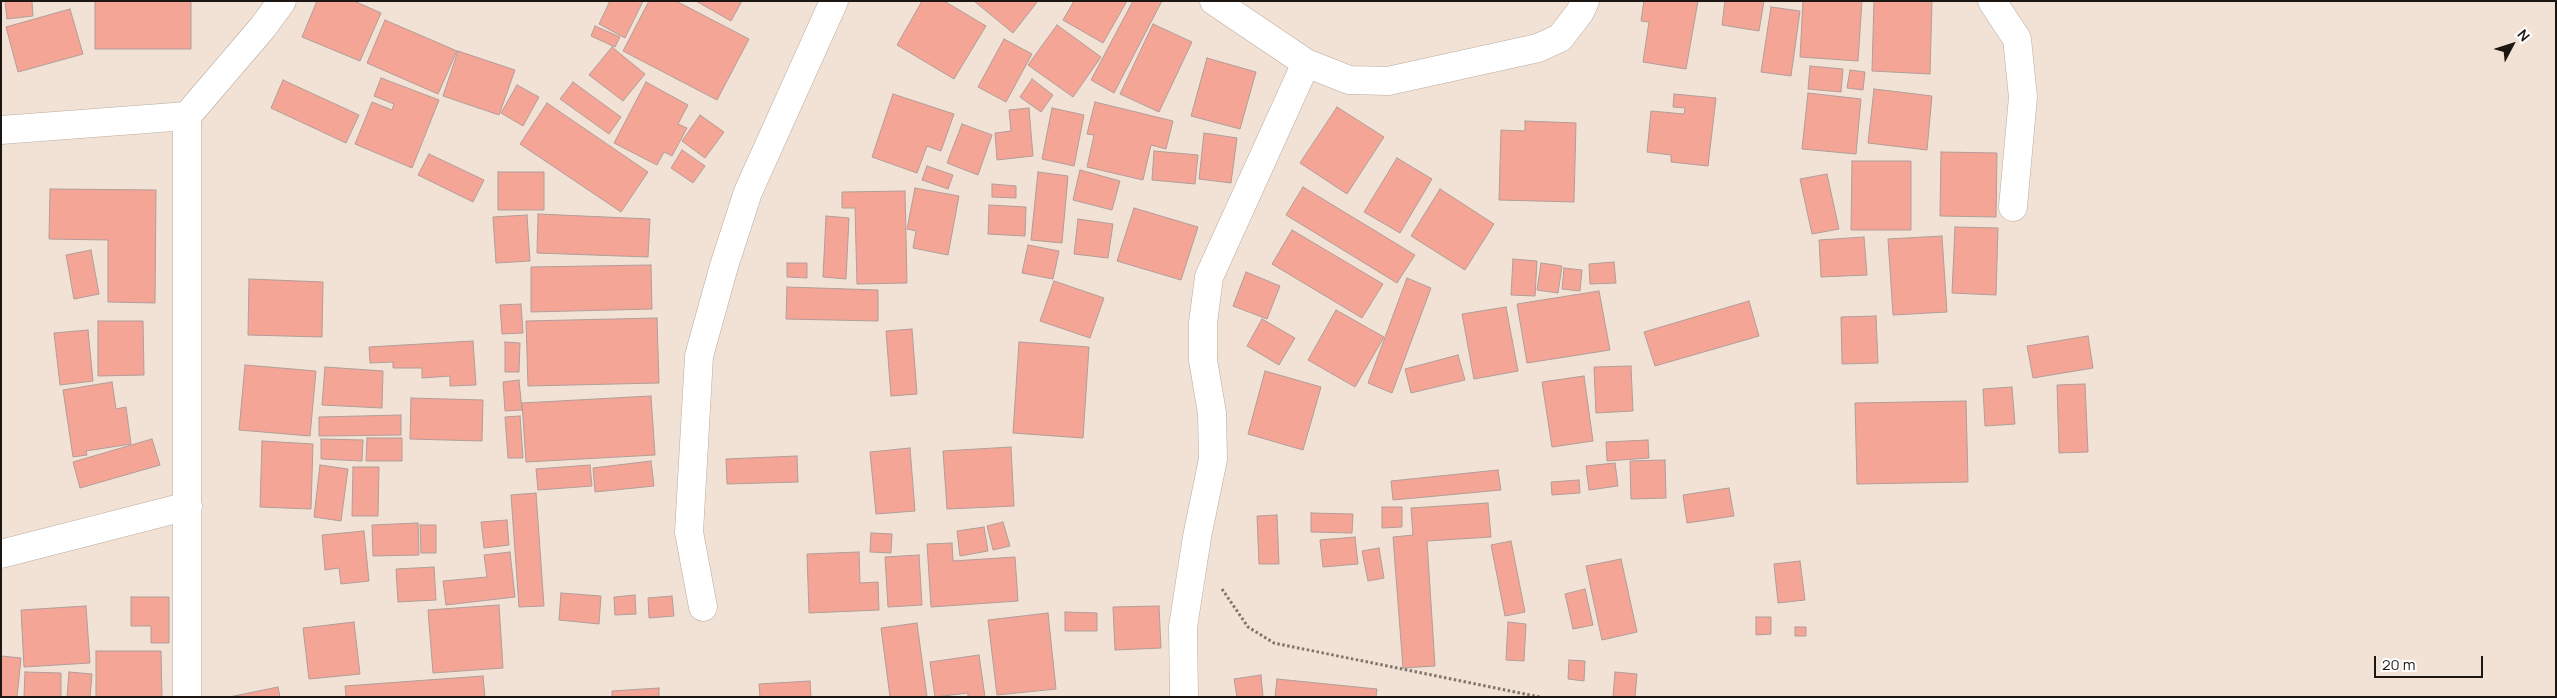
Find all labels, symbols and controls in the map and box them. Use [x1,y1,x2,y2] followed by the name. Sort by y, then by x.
[2487,20,2537,70] north arrow
[2513,25,2534,45] text: N
[2377,646,2486,678] scale bar
[2382,654,2415,675] text: 20 m

